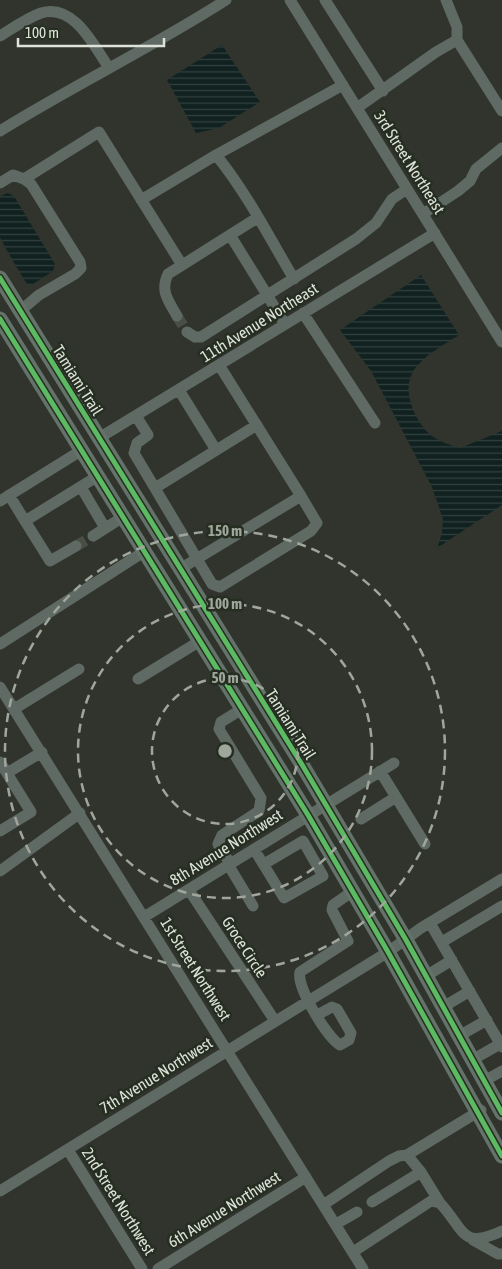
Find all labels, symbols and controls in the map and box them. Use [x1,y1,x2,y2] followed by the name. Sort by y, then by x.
[18,15,164,47] scale bar
[25,24,59,41] text: 100 m
[371,107,449,217] street label: 3rd Street Northeast
[197,278,321,365] street label: 11th Avenue Northeast
[49,342,107,419] street label: Tamiami Trail
[208,522,242,539] text: 150 m
[208,595,242,612] text: 100 m
[212,669,239,686] text: 50 m
[262,686,320,763] street label: Tamiami Trail
[216,742,234,760] centre of rings
[166,805,286,889] street label: 8th Avenue Northwest
[219,913,271,981] street label: Groce Circle
[157,914,235,1024] street label: 1st Street Northwest
[96,1033,216,1117] street label: 7th Avenue Northwest
[79,1144,159,1258] street label: 2nd Street Northwest
[164,1167,284,1251] street label: 6th Avenue Northwest

